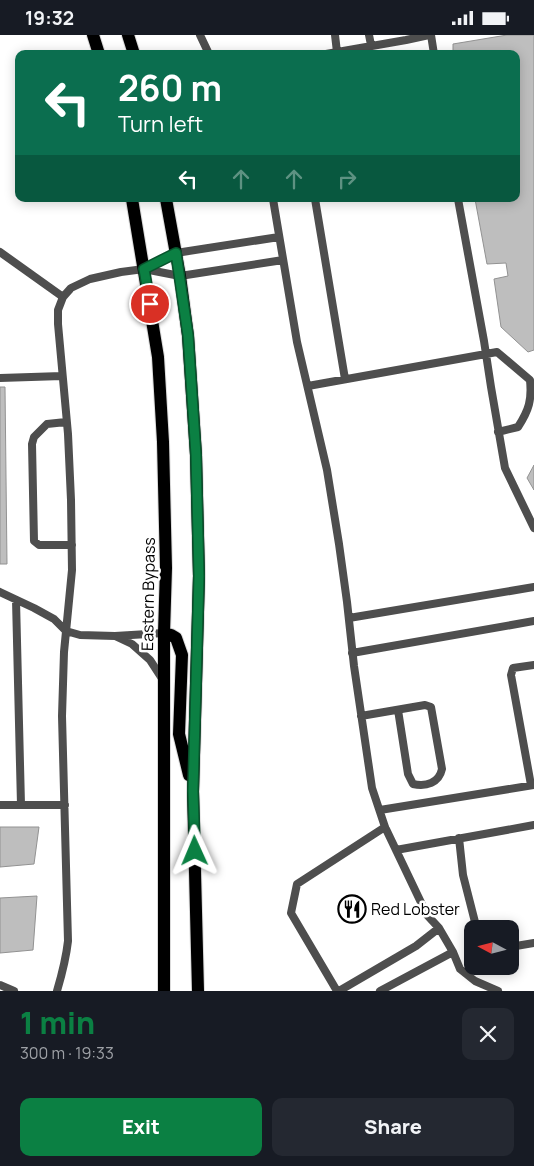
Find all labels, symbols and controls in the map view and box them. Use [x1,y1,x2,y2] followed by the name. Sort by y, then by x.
[25,5,74,31] text: 19:32
[118,64,222,112] text: 260 m
[35,70,100,135] icon: left
[118,109,203,139] text: Turn left
[174,165,202,193] icon: left
[227,165,255,193] icon: ahead
[280,165,308,193] icon: ahead
[333,165,361,193] icon: right
[129,283,171,325] pin
[136,290,164,318] icon: arrive
[136,537,160,651] street label: Eastern Bypass
[168,824,220,876] position arrow
[337,894,367,924] restaurant icon: Red Lobster
[371,898,460,920] place label: Red Lobster
[464,920,519,975] north arrow
[464,920,519,975] map controls
[20,1002,95,1043] text: 1 min
[462,1008,514,1060] button: close
[20,1042,114,1064] text: 300 m · 19:33
[20,1098,262,1156] button: Exit
[272,1098,514,1156] button: Share

